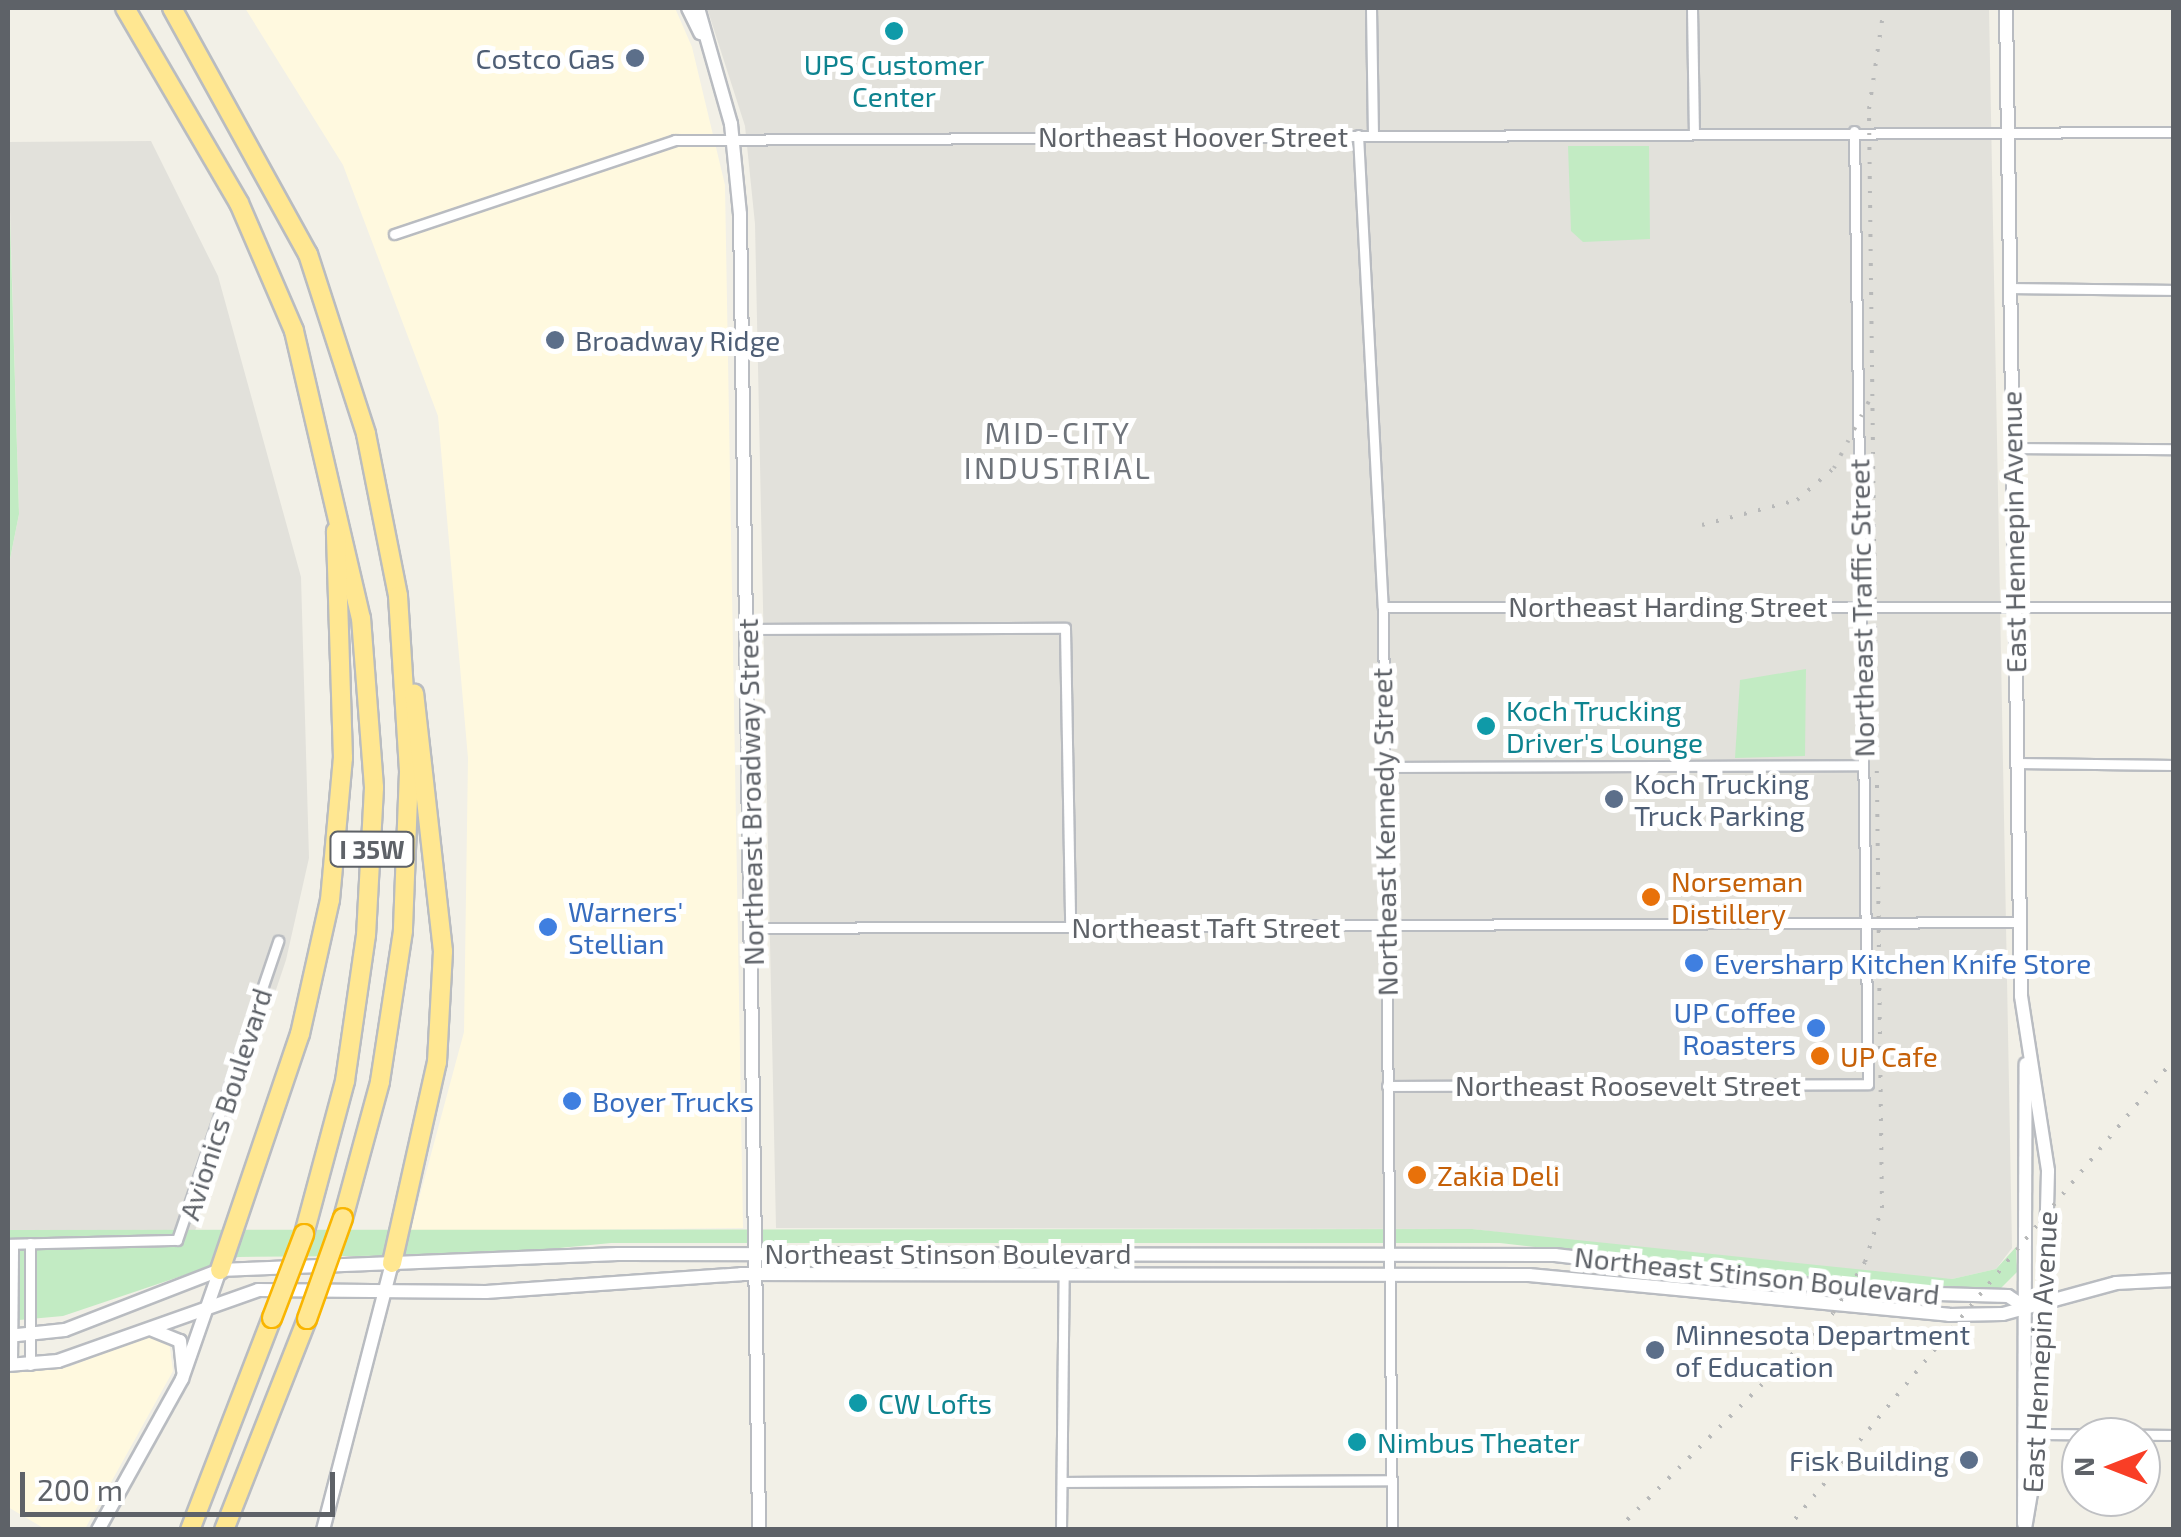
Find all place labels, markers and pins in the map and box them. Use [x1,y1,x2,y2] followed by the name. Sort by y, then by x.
[883,20,905,42] marker: UPS Customer Center
[475,41,615,75] place label: Costco Gas
[624,47,646,69] marker: Costco Gas
[804,47,984,113] place label: UPS Customer Center
[575,323,781,357] place label: Broadway Ridge
[544,329,566,351] marker: Broadway Ridge
[1506,693,1703,759] place label: Koch Trucking Driver's Lounge
[1475,715,1497,737] marker: Koch Trucking Driver's Lounge
[1634,766,1810,832] place label: Koch Trucking Truck Parking
[1603,788,1625,810] marker: Koch Trucking Truck Parking
[1671,864,1803,930] place label: Norseman Distillery
[1640,886,1662,908] marker: Norseman Distillery
[568,894,683,960] place label: Warners' Stellian
[537,916,559,938] marker: Warners' Stellian
[1714,946,2091,980] place label: Eversharp Kitchen Knife Store
[1683,952,1705,974] marker: Eversharp Kitchen Knife Store
[1673,995,1796,1061] place label: UP Coffee Roasters
[1805,1017,1827,1039] marker: UP Coffee Roasters
[1840,1039,1938,1073] place label: UP Cafe
[1809,1045,1831,1067] marker: UP Cafe
[592,1084,755,1118] place label: Boyer Trucks
[561,1090,583,1112] marker: Boyer Trucks
[1437,1158,1560,1192] place label: Zakia Deli
[1406,1164,1428,1186] marker: Zakia Deli
[1675,1317,1970,1383] place label: Minnesota Department of Education
[1644,1339,1666,1361] marker: Minnesota Department of Education
[878,1386,992,1420] place label: CW Lofts
[847,1392,869,1414] marker: CW Lofts
[1377,1425,1580,1459] place label: Nimbus Theater
[1346,1431,1368,1453] marker: Nimbus Theater
[1789,1443,1949,1477] place label: Fisk Building
[1958,1449,1980,1471] marker: Fisk Building

